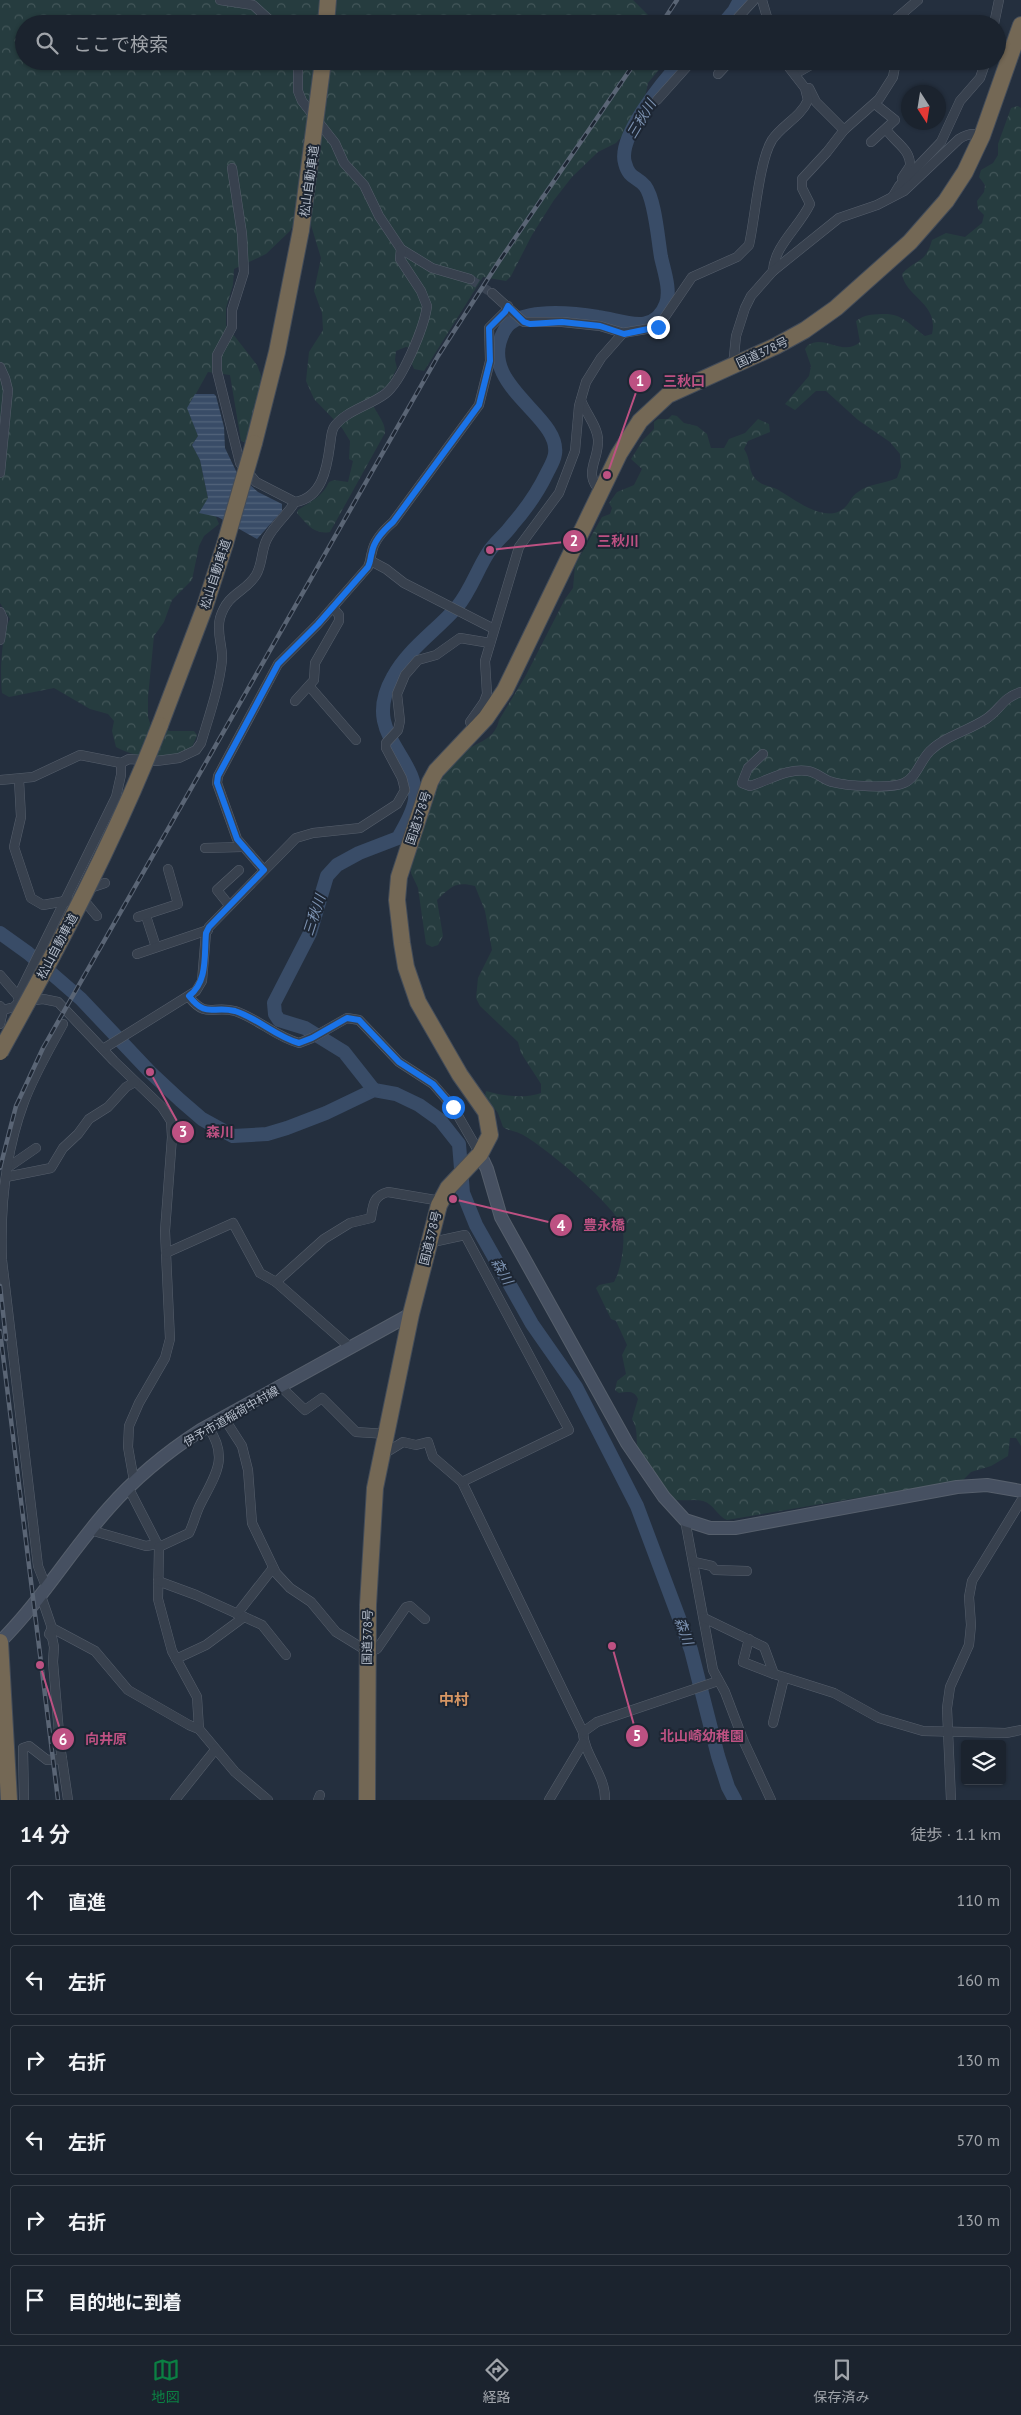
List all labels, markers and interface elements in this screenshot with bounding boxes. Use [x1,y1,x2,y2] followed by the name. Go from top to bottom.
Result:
[15,15,1006,70] search box
[33,29,61,57] icon: search
[73,32,168,56] text: ここで検索
[901,85,946,130] north arrow
[622,95,661,142] water label: 三秋川
[297,144,321,218] street label: 松山自動車道
[647,316,670,339] route end
[734,333,790,371] street label: 国道378号
[628,366,715,395] callout: 三秋口
[636,371,644,390] text: 1
[663,372,705,390] text: 三秋口
[562,526,649,555] callout: 三秋川
[570,531,578,550] text: 2
[597,532,639,550] text: 三秋川
[197,537,233,611] street label: 松山自動車道
[402,789,434,847] street label: 国道378号
[299,890,330,938] water label: 三秋川
[33,911,81,981] street label: 松山自動車道
[442,1096,465,1119] route start
[171,1117,244,1146] callout: 森川
[179,1122,187,1141] text: 3
[206,1123,234,1141] text: 森川
[416,1209,444,1267] street label: 国道378号
[548,1211,635,1240] callout: 豊永橋
[557,1216,566,1235] text: 4
[583,1216,625,1234] text: 豊永橋
[487,1254,518,1289] water label: 森川
[180,1383,282,1449] street label: 伊予市道稲荷中村線
[359,1609,375,1665] street label: 国道378号
[671,1615,698,1649] water label: 森川
[439,1690,469,1709] district label: 中村
[625,1721,754,1750] callout: 北山崎幼稚園
[50,1725,137,1754] callout: 向井原
[633,1726,641,1745] text: 5
[660,1727,744,1745] text: 北山崎幼稚園
[59,1730,67,1749] text: 6
[85,1730,127,1748] text: 向井原
[961,1740,1006,1785] map controls
[961,1740,1006,1785] button: layers
[20,1821,70,1848] text: 14 分
[910,1824,1001,1844] text: 徒歩 · 1.1 km
[21,1886,49,1914] icon: ahead
[68,1890,106,1914] text: 直進
[957,1890,1000,1910] text: 110 m
[21,1966,49,1994] icon: left
[68,1970,106,1994] text: 左折
[957,1970,1000,1990] text: 160 m
[21,2046,49,2074] icon: right
[68,2050,106,2074] text: 右折
[957,2050,1000,2070] text: 130 m
[21,2126,49,2154] icon: left
[68,2130,106,2154] text: 左折
[957,2130,1000,2150] text: 570 m
[21,2206,49,2234] icon: right
[68,2210,106,2234] text: 右折
[957,2210,1000,2230] text: 130 m
[21,2286,49,2314] icon: arrive
[68,2290,182,2314] text: 目的地に到着
[152,2356,180,2406] tab: 地図
[483,2356,511,2406] tab: 経路
[814,2356,870,2406] tab: 保存済み

